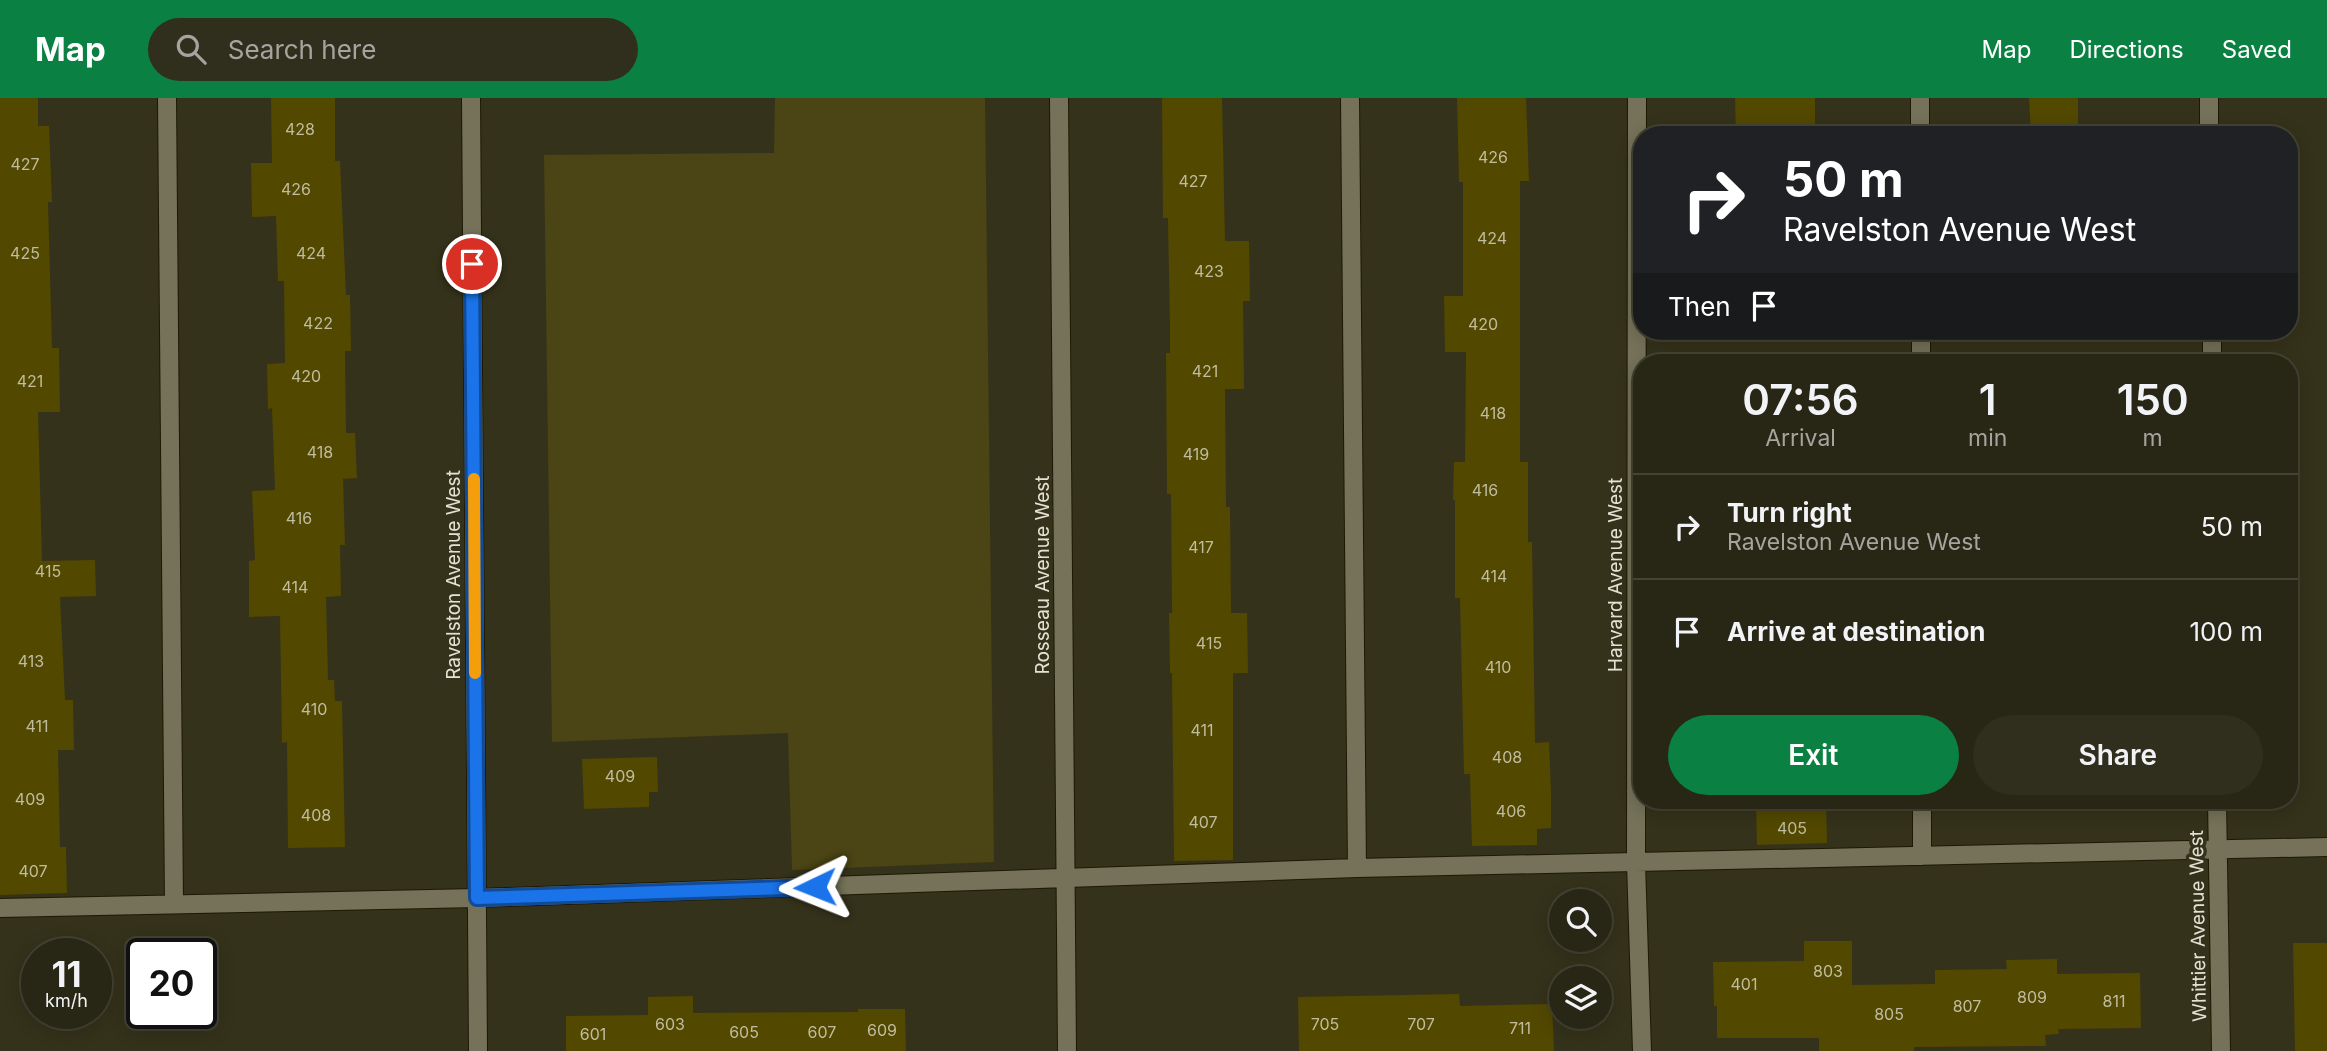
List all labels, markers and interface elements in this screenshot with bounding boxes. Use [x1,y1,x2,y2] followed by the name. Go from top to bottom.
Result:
[148,18,638,81] search box
[35,29,106,69] text: Map
[172,30,210,68] icon: search
[228,34,376,65] text: Search here
[1982,35,2031,64] text: Map
[2069,35,2184,64] text: Directions
[2222,35,2292,64] text: Saved
[285,119,315,139] house number: 428
[1478,147,1508,167] house number: 426
[1783,150,1904,209] text: 50 m
[10,154,40,174] house number: 427
[1668,154,1759,245] icon: right
[1178,171,1208,191] house number: 427
[281,179,311,199] house number: 426
[1783,210,2136,249] text: Ravelston Avenue West
[1477,228,1507,248] house number: 424
[442,234,502,294] pin
[10,243,40,263] house number: 425
[296,243,326,263] house number: 424
[453,245,491,283] icon: arrive
[1194,261,1224,281] house number: 423
[1745,287,1783,325] icon: arrive
[1668,291,1731,322] text: Then
[303,313,333,333] house number: 422
[1468,314,1498,334] house number: 420
[1192,361,1218,381] house number: 421
[291,366,321,386] house number: 420
[17,371,43,391] house number: 421
[1742,374,1859,425] text: 07:56
[1979,374,1997,425] text: 1
[2117,374,2189,425] text: 150
[1480,403,1506,423] house number: 418
[1765,424,1836,452] text: Arrival
[1968,424,2007,452] text: min
[2143,424,2163,452] text: m
[307,442,333,462] house number: 418
[1183,444,1209,464] house number: 419
[442,470,465,680] street label: Ravelston Avenue West
[1031,475,1054,675] street label: Rosseau Avenue West
[1604,478,1627,672] street label: Harvard Avenue West
[1472,480,1498,500] house number: 416
[1727,497,1852,528] text: Turn right
[286,508,312,528] house number: 416
[1668,508,1706,546] icon: right
[2201,511,2263,542] text: 50 m
[1727,528,1981,556] text: Ravelston Avenue West
[1188,537,1214,557] house number: 417
[35,561,61,581] house number: 415
[1481,566,1507,586] house number: 414
[282,577,308,597] house number: 414
[1668,613,1706,651] icon: arrive
[1727,616,1986,647] text: Arrive at destination
[2190,616,2263,647] text: 100 m
[1196,633,1222,653] house number: 415
[18,651,44,671] house number: 413
[1485,657,1511,677] house number: 410
[301,699,327,719] house number: 410
[1668,715,1959,795] button: Exit
[1973,715,2263,795] button: Share
[25,716,49,736] house number: 411
[1190,720,1214,740] house number: 411
[1492,747,1522,767] house number: 408
[605,766,635,786] house number: 409
[15,789,45,809] house number: 409
[1496,801,1526,821] house number: 406
[301,805,331,825] house number: 408
[1188,812,1218,832] house number: 407
[1777,818,1807,838] house number: 405
[2185,830,2211,1022] street label: Whittier Avenue West
[778,850,852,924] position arrow
[18,861,48,881] house number: 407
[1549,889,1612,1029] map controls
[1549,889,1612,952] button: search
[126,938,217,1029] speed limit sign: 20
[51,953,82,995] text: 11
[1813,961,1843,981] house number: 803
[1549,966,1612,1029] button: layers
[1731,974,1757,994] house number: 401
[2017,987,2047,1007] house number: 809
[45,990,88,1011] text: km/h
[2103,991,2125,1011] house number: 811
[1953,996,1981,1016] house number: 807
[1874,1004,1904,1024] house number: 805
[655,1014,685,1034] house number: 603
[1311,1014,1339,1034] house number: 705
[1407,1014,1435,1034] house number: 707
[1509,1018,1531,1038] house number: 711
[867,1020,897,1040] house number: 609
[729,1022,759,1042] house number: 605
[808,1022,836,1042] house number: 607
[580,1024,606,1044] house number: 601

